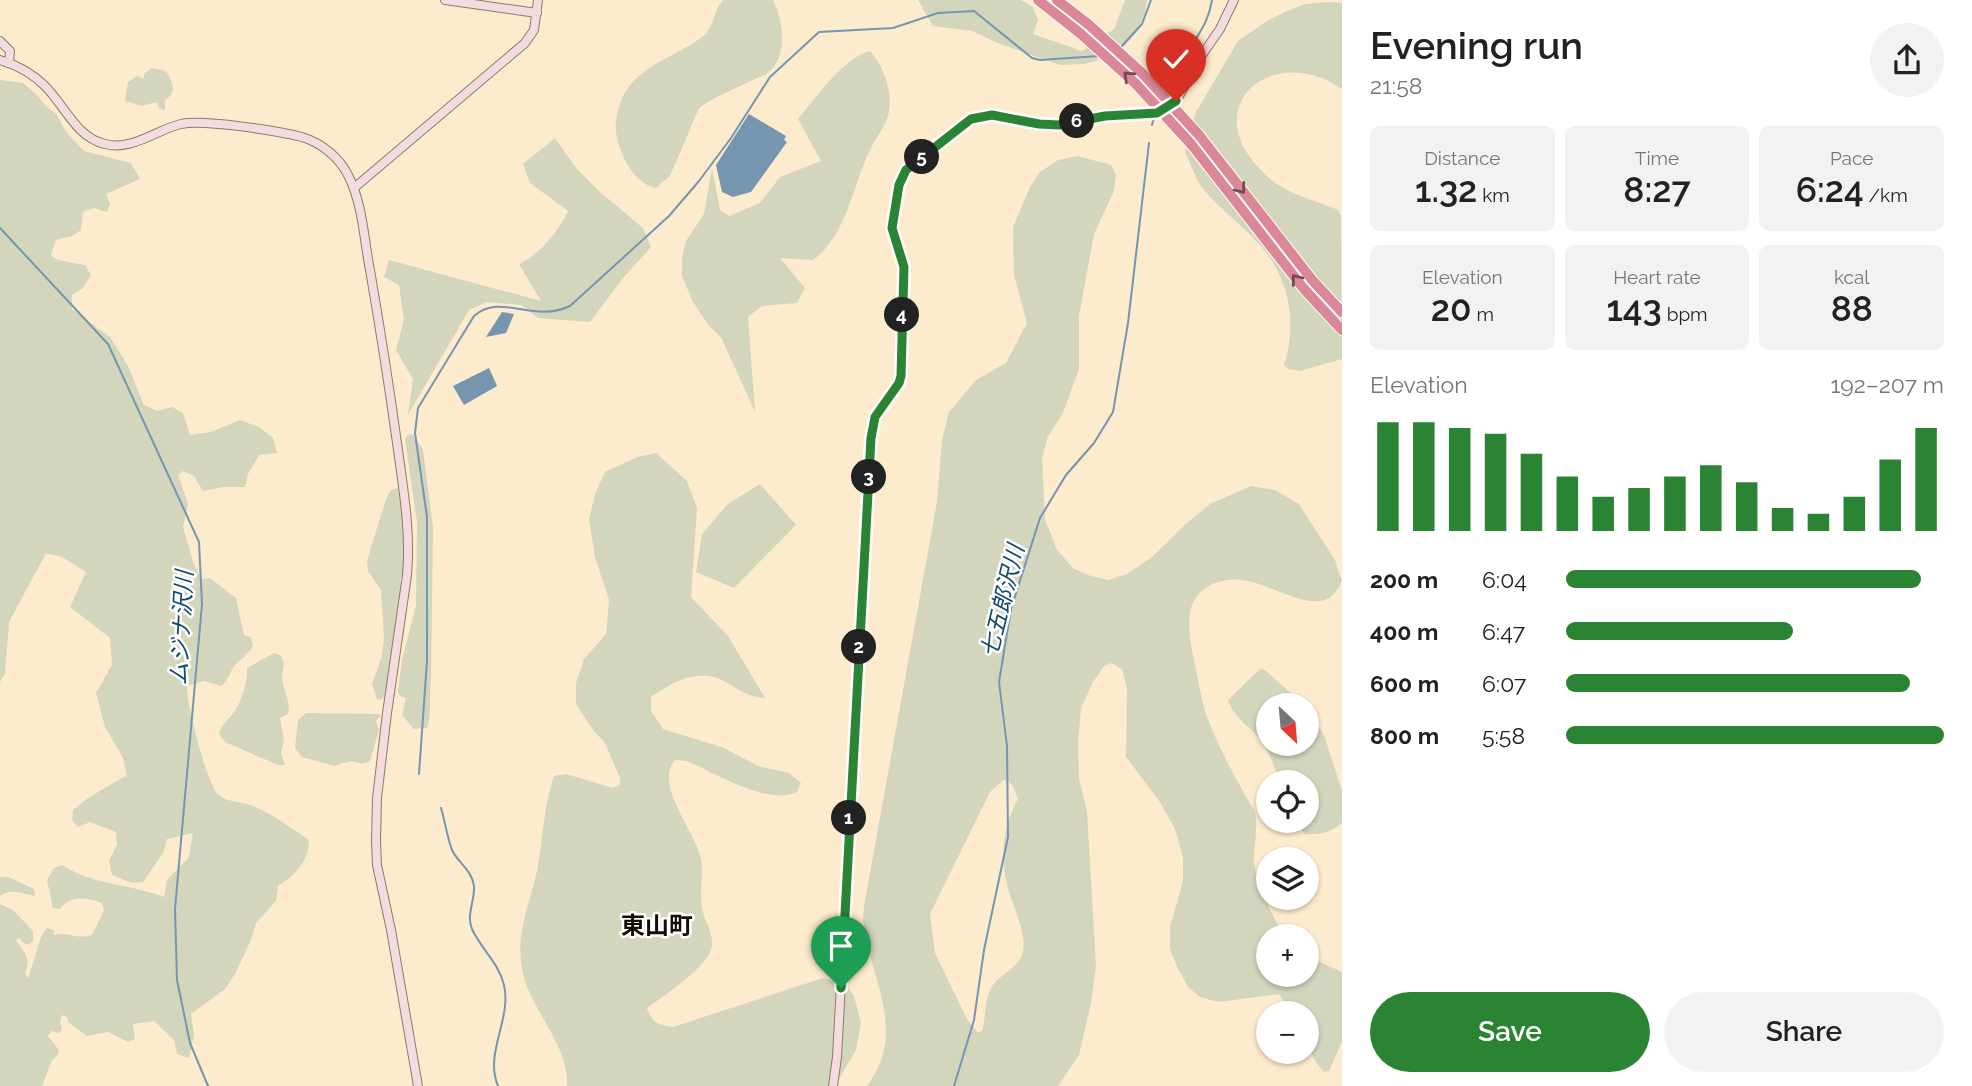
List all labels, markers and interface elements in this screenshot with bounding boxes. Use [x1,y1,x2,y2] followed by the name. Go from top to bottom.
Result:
[1370,23,1583,68] text: Evening run
[1870,23,1944,97] button: share
[1146,29,1206,101] pin
[1157,40,1195,78] icon: check
[1123,71,1136,84] one-way arrow
[1370,72,1422,99] text: 21:58
[1060,104,1094,138] pin: 6
[1071,109,1082,131] text: 6
[904,140,940,174] pin: 5
[916,145,927,167] text: 5
[1424,147,1500,169] text: Distance
[1635,147,1679,169] text: Time
[1830,147,1873,169] text: Pace
[1415,169,1477,210] text: 1.32
[1623,169,1691,210] text: 8:27
[1796,169,1864,210] text: 6:24
[1232,181,1245,193] one-way arrow
[1477,184,1510,206] text: km
[1864,184,1908,206] text: /km
[1422,266,1503,288] text: Elevation
[1613,266,1701,288] text: Heart rate
[1834,266,1869,288] text: kcal
[1292,274,1305,287] one-way arrow
[1431,288,1472,329] text: 20
[1606,288,1662,329] text: 143
[1831,288,1873,329] text: 88
[884,298,920,332] pin: 4
[896,303,907,325] text: 4
[1472,303,1494,325] text: m
[1662,303,1708,325] text: bpm
[1370,371,1468,398] text: Elevation
[1830,371,1944,398] text: 192–207 m
[852,460,886,494] pin: 3
[863,465,874,487] text: 3
[975,539,1030,660] water label: 七五郎沢川
[1370,566,1438,593] text: 200 m
[1482,566,1527,593] text: 6:04
[165,567,198,686] water label: ムジナ沢川
[1370,618,1438,645] text: 400 m
[1482,618,1525,645] text: 6:47
[842,630,876,664] pin: 2
[853,635,864,657] text: 2
[1370,670,1439,697] text: 600 m
[1482,670,1526,697] text: 6:07
[1256,693,1320,756] north arrow
[1256,693,1319,1064] map controls
[1370,722,1439,749] text: 800 m
[1482,722,1525,749] text: 5:58
[1256,770,1319,833] button: locate
[832,800,866,836] pin: 1
[844,806,853,828] text: 1
[1256,847,1319,910] button: layers
[621,911,693,940] district label: 東山町
[811,916,871,988] pin
[1256,924,1319,987] button: +
[822,927,860,965] icon: arrive
[1370,992,1650,1072] button: Save
[1664,992,1944,1072] button: Share
[1256,1001,1319,1064] button: −

